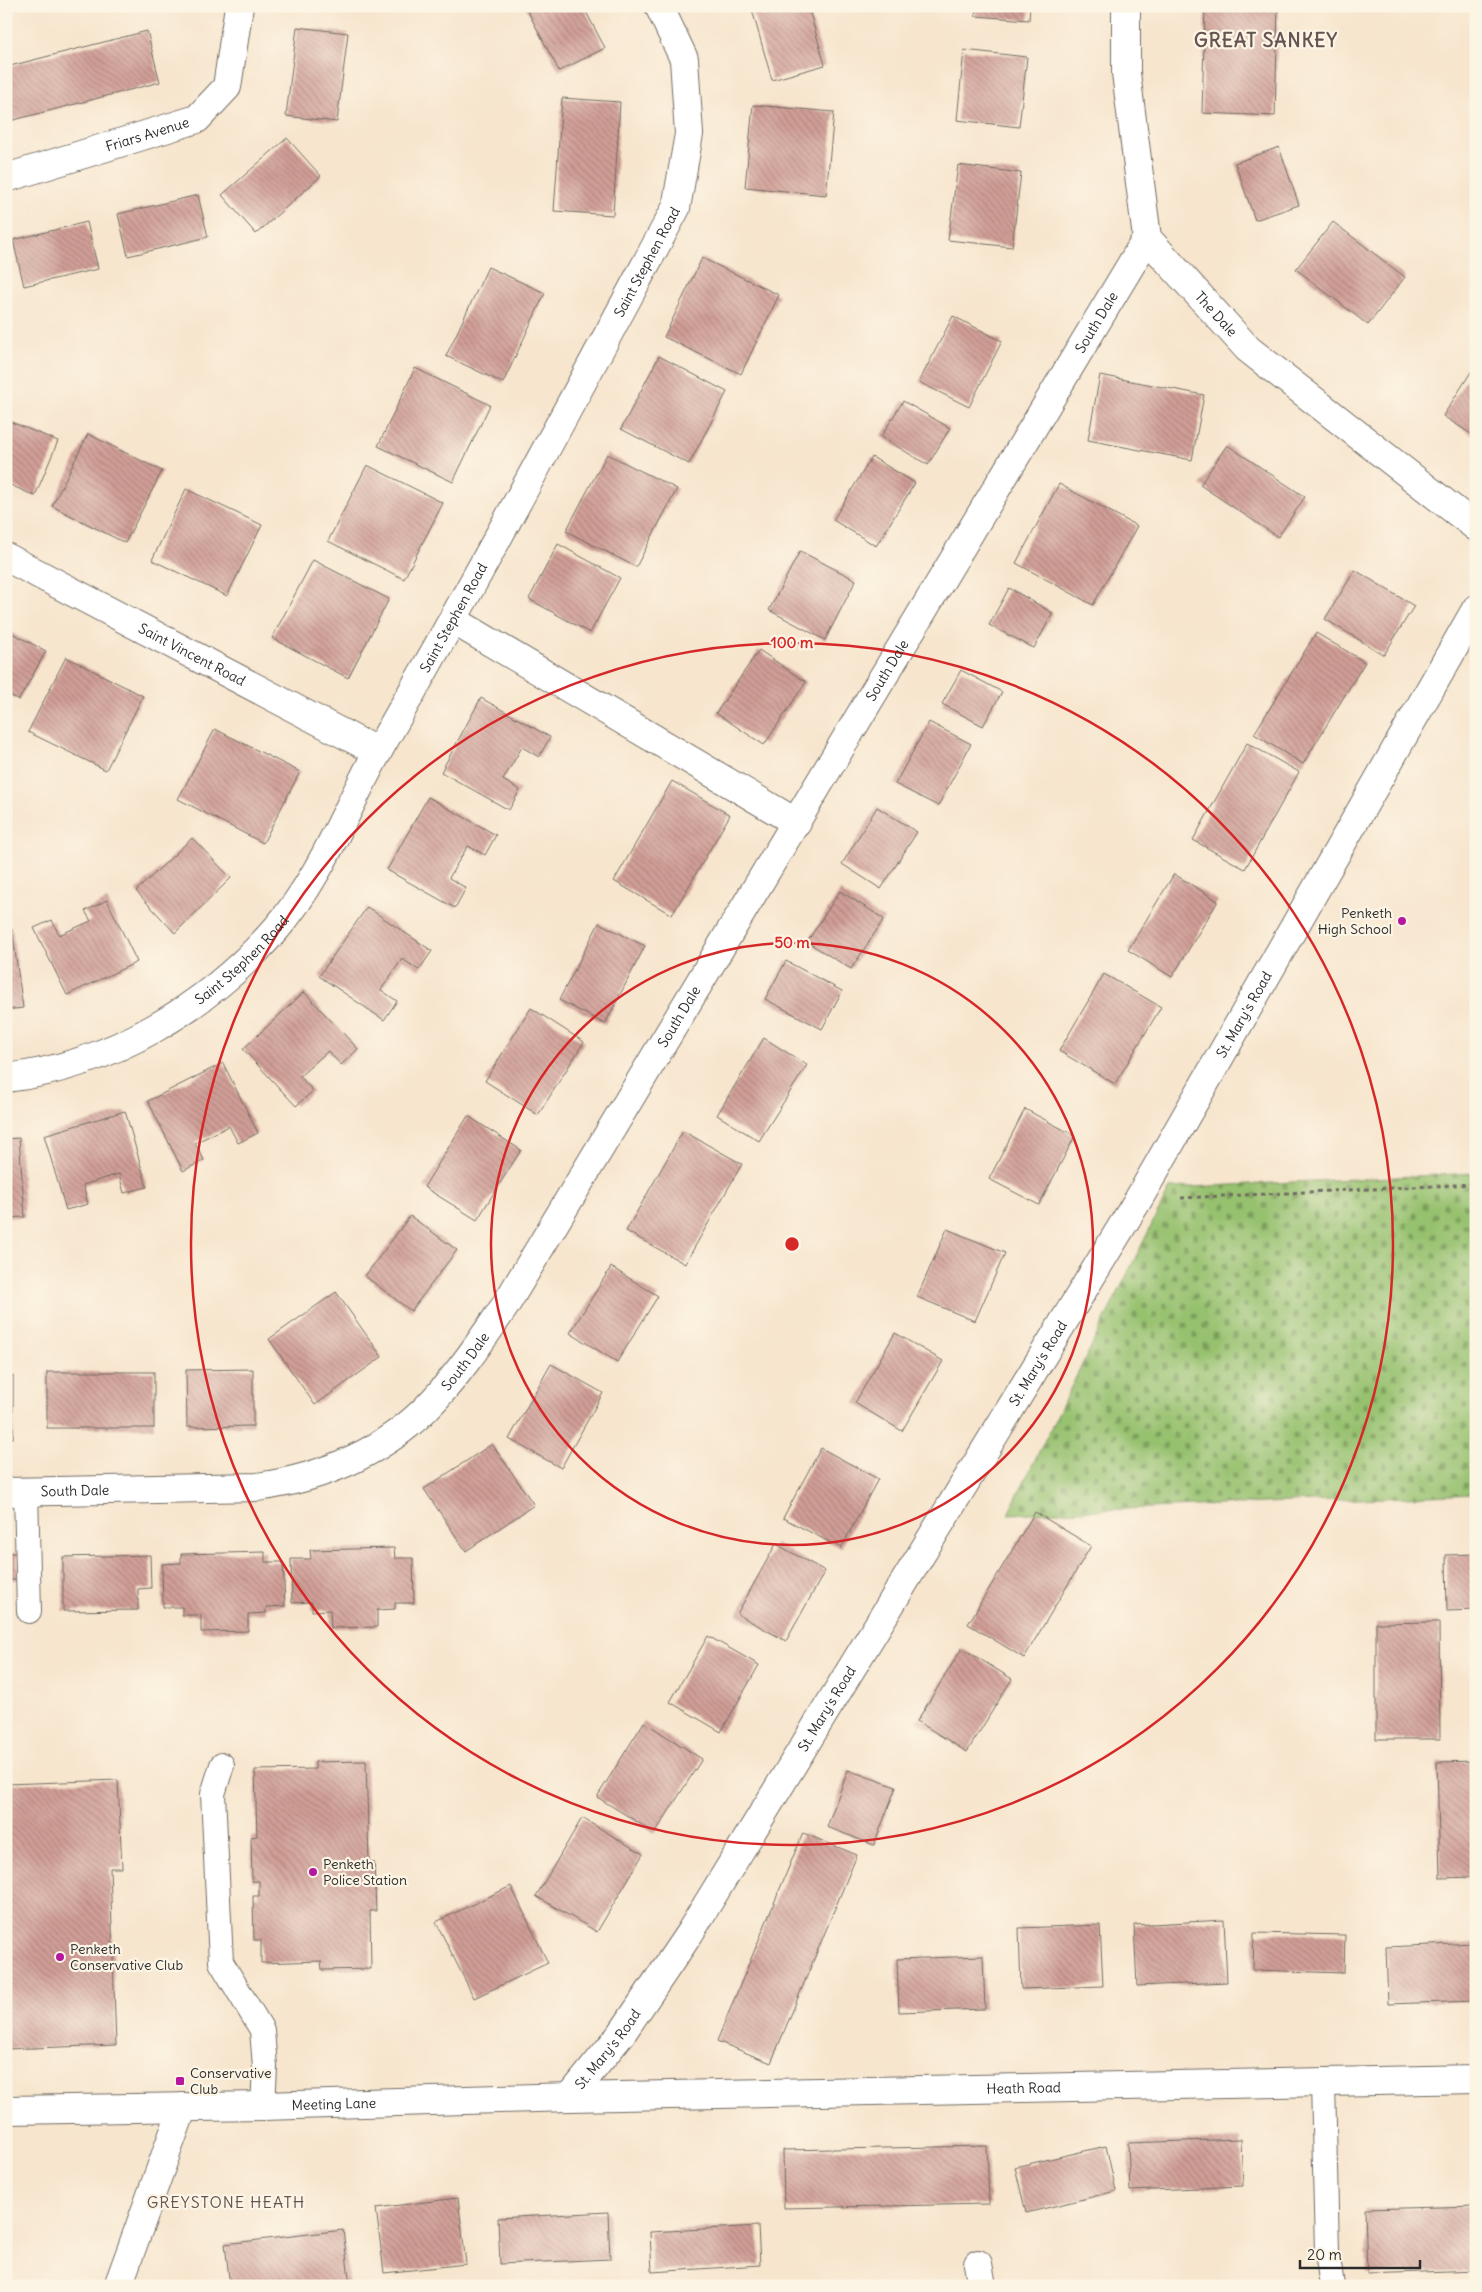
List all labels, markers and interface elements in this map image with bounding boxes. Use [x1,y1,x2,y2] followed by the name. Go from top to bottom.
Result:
[1194,28,1338,52] district label: GREAT SANKEY
[103,113,191,156] street label: Friars Avenue
[610,204,684,320] street label: Saint Stephen Road
[1071,288,1122,356] street label: South Dale
[1191,288,1241,340] street label: The Dale
[416,560,491,676] street label: Saint Stephen Road
[135,619,249,690] street label: Saint Vincent Road
[771,633,813,652] text: 100 m
[862,636,913,704] street label: South Dale
[1318,904,1392,938] place label: Penketh High School
[191,912,293,1008] street label: Saint Stephen Road
[1396,915,1408,927] marker: Penketh High School
[774,933,810,952] text: 50 m
[1212,968,1276,1061] street label: St. Mary's Road
[654,982,704,1051] street label: South Dale
[783,1235,801,1253] centre of rings
[1005,1317,1071,1409] street label: St. Mary's Road
[437,1329,493,1394] street label: South Dale
[41,1481,109,1500] street label: South Dale
[794,1663,860,1755] street label: St. Mary's Road
[323,1855,407,1889] place label: Penketh Police Station
[307,1866,319,1878] marker: Penketh Police Station
[70,1940,183,1974] place label: Penketh Conservative Club
[54,1951,66,1963] marker: Penketh Conservative Club
[571,2006,645,2093] street label: St. Mary's Road
[190,2064,272,2098] place label: Conservative Club
[174,2075,186,2087] marker: Conservative Club
[986,2078,1061,2098] street label: Heath Road
[291,2094,377,2114] street label: Meeting Lane
[147,2192,305,2212] district label: GREYSTONE HEATH
[1300,2237,1420,2269] scale bar
[1307,2245,1342,2264] text: 20 m

